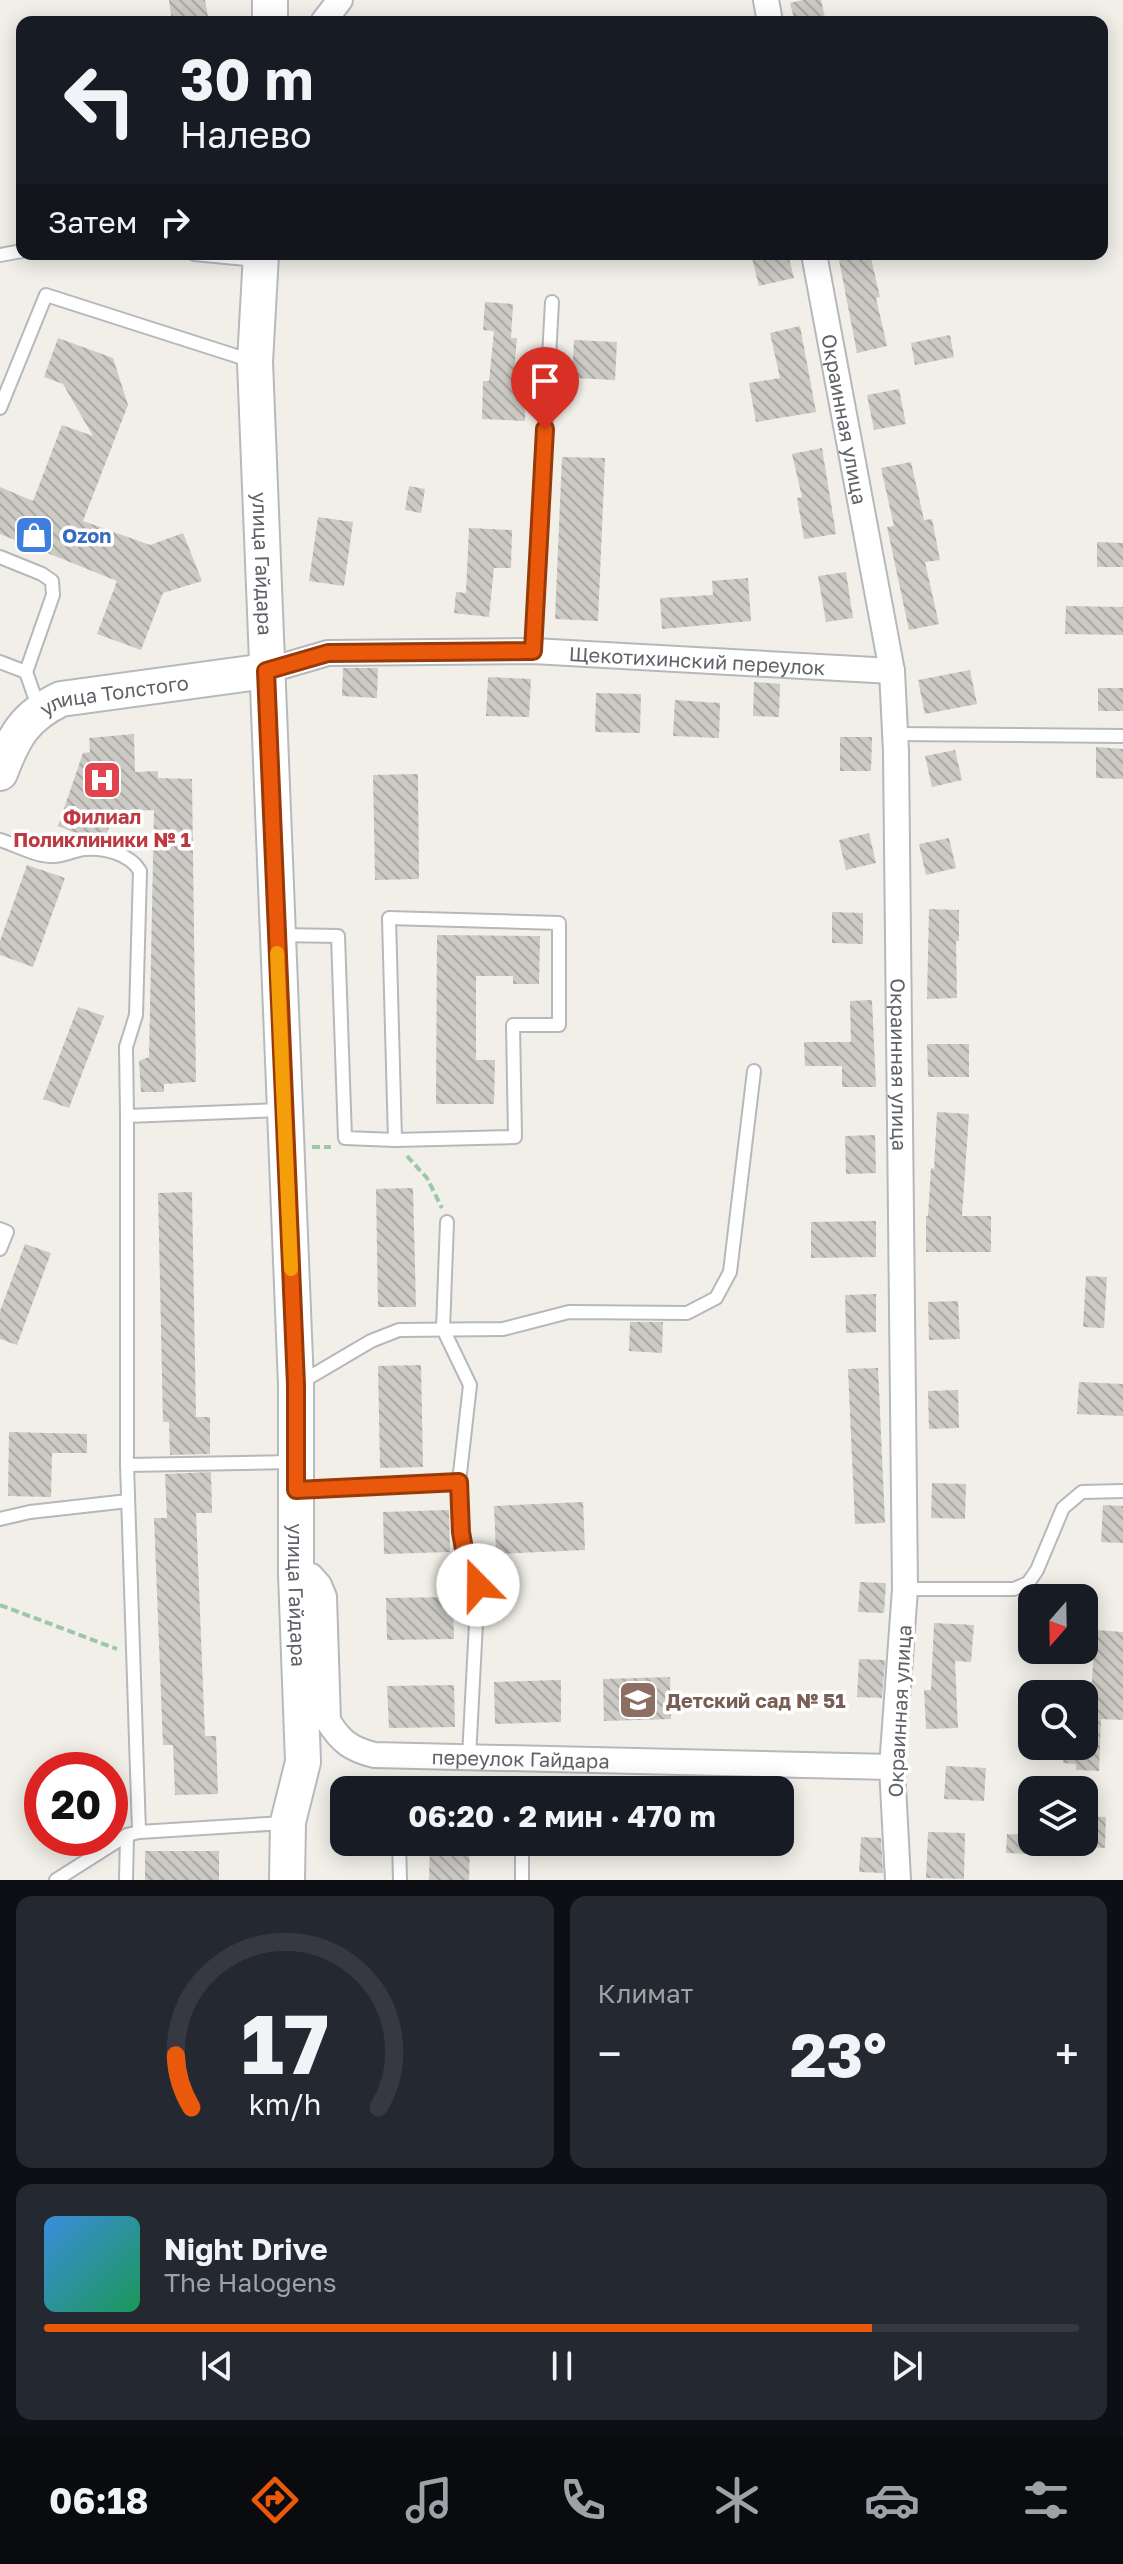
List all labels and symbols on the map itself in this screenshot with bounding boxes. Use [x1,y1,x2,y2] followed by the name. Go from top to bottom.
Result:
[817,332,873,506] street label: Окраинная улица
[511,347,579,429] pin
[248,491,278,636] street label: улица Гайдара
[13,514,55,556] shop icon: Ozon
[62,523,111,547] place label: Ozon
[568,641,826,679] street label: Щекотихинский переулок
[35,670,190,720] street label: улица Толстого
[81,759,123,801] hospital icon: Филиал Поликлиники № 1
[13,804,191,851] place label: Филиал Поликлиники № 1
[886,978,912,1151] street label: Окраинная улица
[284,1523,311,1667] street label: улица Гайдара
[436,1543,520,1627] position arrow
[1018,1584,1098,1664] north arrow
[882,1624,916,1798] street label: Окраинная улица
[617,1679,659,1721] school or university icon: Детский сад № 51
[666,1688,846,1712] place label: Детский сад № 51
[431,1744,610,1772] street label: переулок Гайдара
[24,1752,128,1856] speed limit sign: 20

